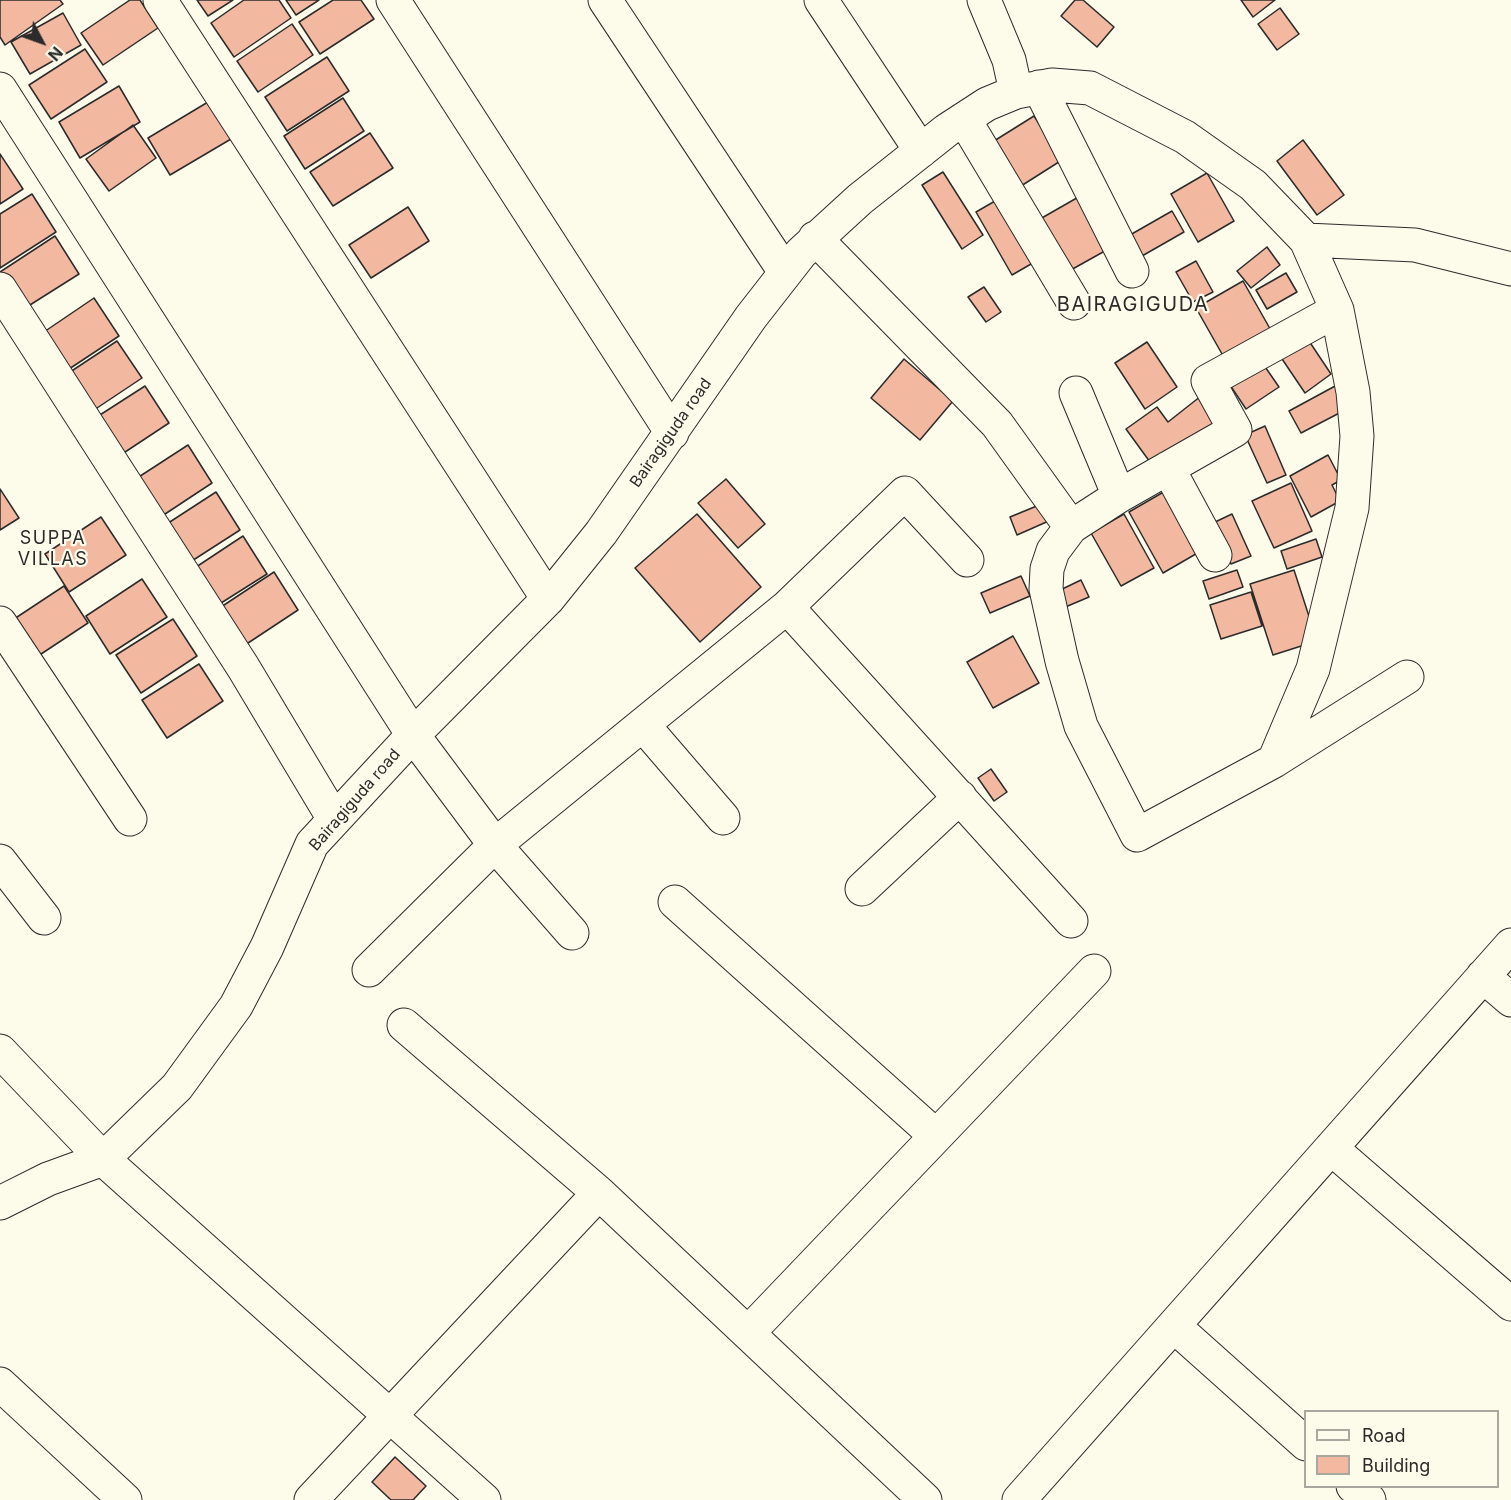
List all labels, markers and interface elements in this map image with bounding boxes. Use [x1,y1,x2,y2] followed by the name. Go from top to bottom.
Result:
[12,12,72,72] north arrow
[44,43,67,65] text: N
[1057,293,1209,317] district label: BAIRAGIGUDA
[626,375,716,491] street label: Bairagiguda road
[18,528,88,570] district label: SUPPA VILLAS
[305,745,405,855] street label: Bairagiguda road
[1304,1410,1499,1488] legend
[1362,1425,1405,1446] text: Road
[1362,1455,1430,1476] text: Building

